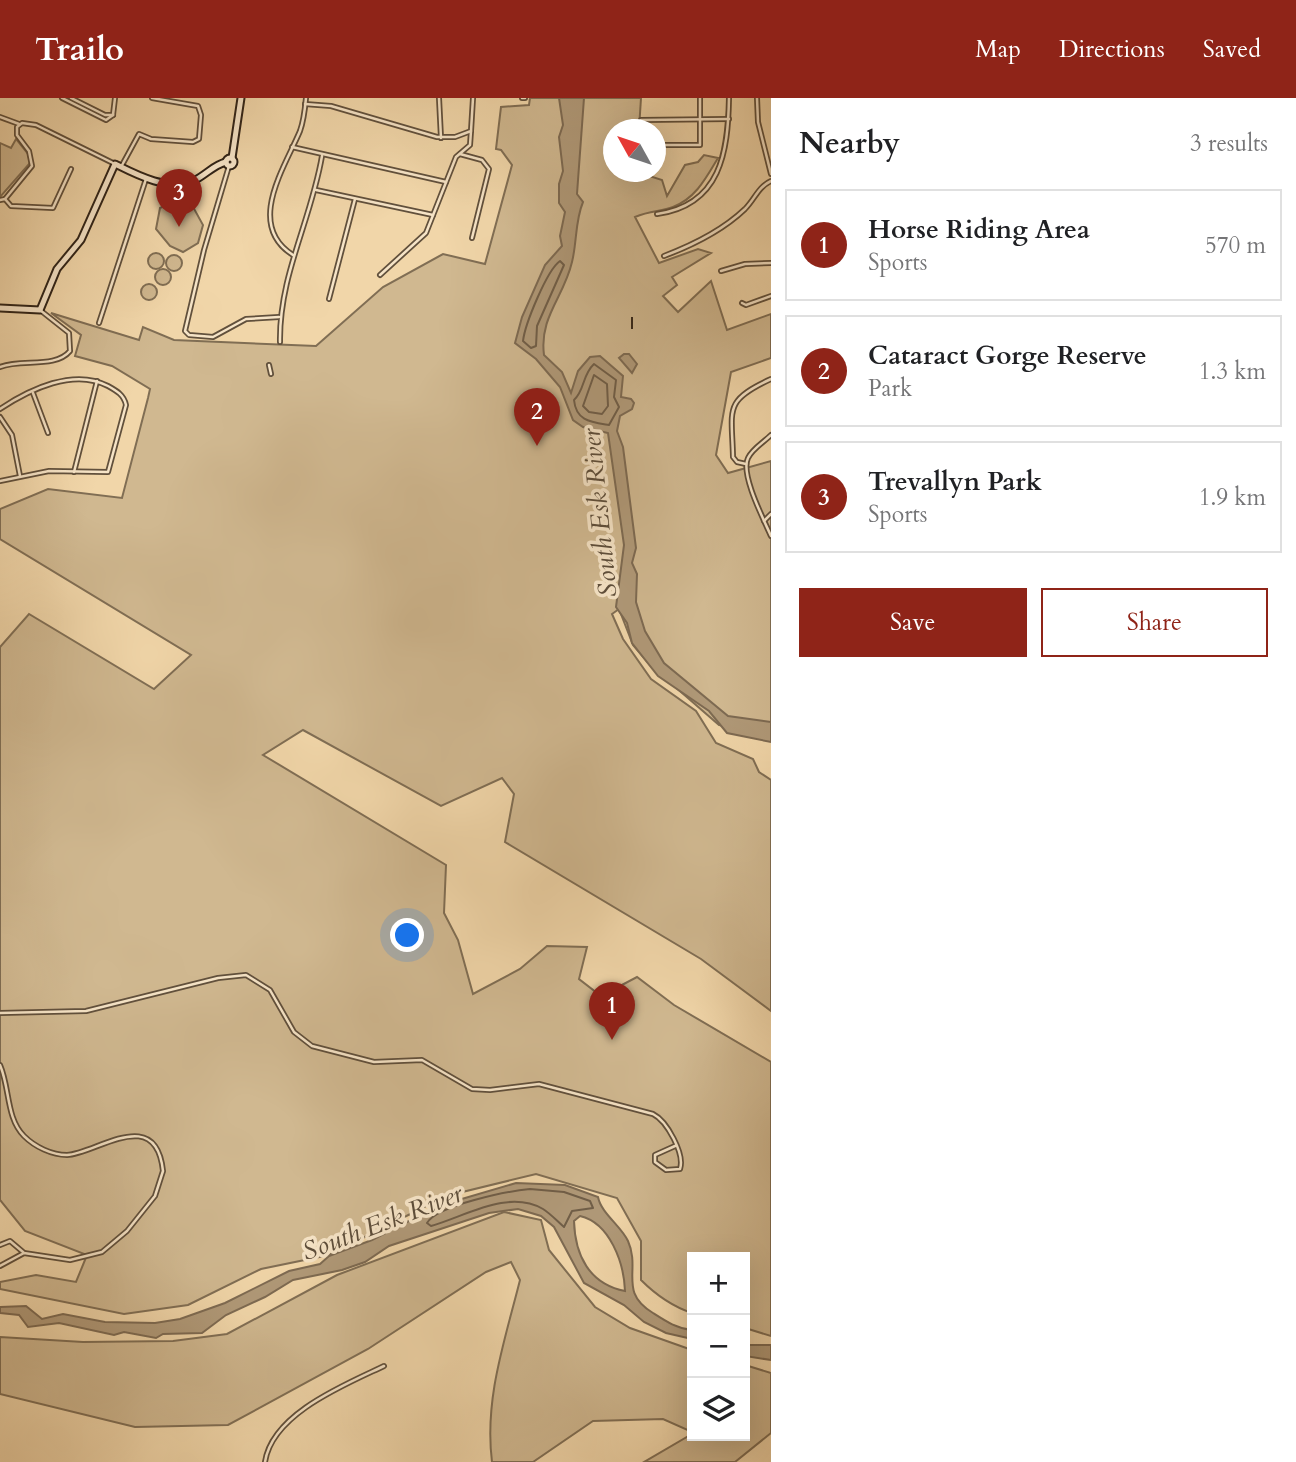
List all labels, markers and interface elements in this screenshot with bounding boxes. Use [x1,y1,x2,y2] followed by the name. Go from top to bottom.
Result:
[35,27,124,72] text: Trailo
[975,33,1021,66] text: Map
[1059,33,1165,66] text: Directions
[1203,33,1261,66] text: Saved
[603,119,666,182] north arrow
[799,123,900,164] text: Nearby
[1190,128,1268,159] text: 3 results
[156,169,202,227] pin: 3
[868,212,1090,247] text: Horse Riding Area
[818,230,830,261] text: 1
[1205,230,1266,261] text: 570 m
[868,247,928,278] text: Sports
[868,338,1147,373] text: Cataract Gorge Reserve
[818,356,830,387] text: 2
[1199,356,1266,387] text: 1.3 km
[868,373,912,404] text: Park
[514,388,560,446] pin: 2
[573,425,626,599] water label: South Esk River
[868,464,1042,499] text: Trevallyn Park
[818,482,830,513] text: 3
[1199,482,1266,513] text: 1.9 km
[868,499,928,530] text: Sports
[799,588,1027,657] button: Save
[1041,588,1268,657] button: Share
[390,918,424,952] your location
[589,982,635,1040] pin: 1
[297,1175,469,1269] water label: South Esk River
[687,1252,750,1441] map controls
[687,1252,750,1315] button: +
[687,1315,750,1378] button: −
[687,1378,750,1441] button: layers

